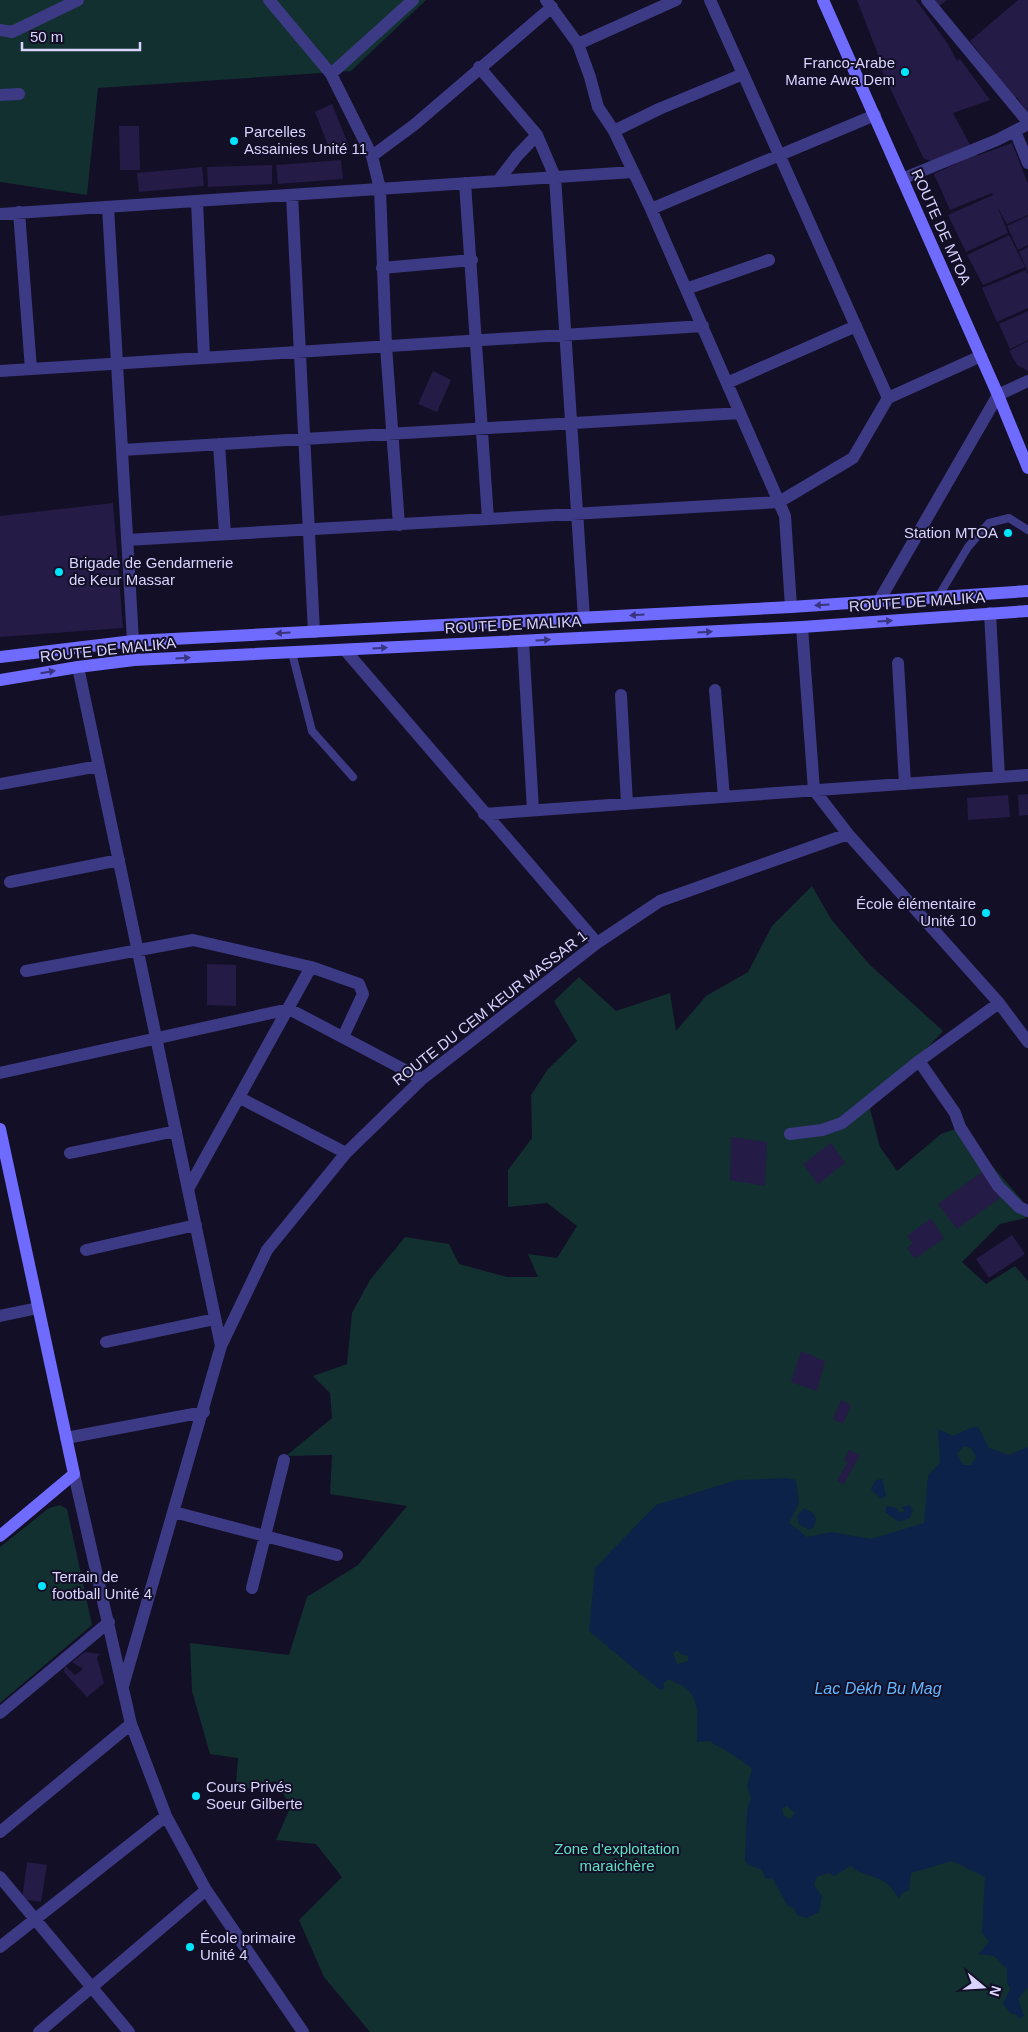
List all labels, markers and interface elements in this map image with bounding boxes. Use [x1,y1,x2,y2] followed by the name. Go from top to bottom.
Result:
[22,20,140,52] scale bar
[30,28,63,45] text: 50 m
[785,54,895,88] place label: Franco-Arabe Mame Awa Dem
[899,66,911,78] marker: Franco-Arabe Mame Awa Dem
[244,123,367,157] place label: Parcelles Assainies Unité 11
[228,135,240,147] marker: Parcelles Assainies Unité 11
[908,166,975,287] street label: ROUTE DE MTOA
[904,524,998,541] place label: Station MTOA
[1002,527,1014,539] marker: Station MTOA
[69,554,233,588] place label: Brigade de Gendarmerie de Keur Massar
[53,566,65,578] marker: Brigade de Gendarmerie de Keur Massar
[848,588,986,615] street label: ROUTE DE MALIKA
[814,601,830,609] one-way arrow
[629,611,645,619] one-way arrow
[444,612,582,637] street label: ROUTE DE MALIKA
[877,616,893,624] one-way arrow
[697,627,713,635] one-way arrow
[274,630,290,638] one-way arrow
[39,634,177,665] street label: ROUTE DE MALIKA
[535,635,551,643] one-way arrow
[373,644,389,652] one-way arrow
[175,654,191,662] one-way arrow
[40,667,56,675] one-way arrow
[856,895,976,929] place label: École élémentaire Unité 10
[980,907,992,919] marker: École élémentaire Unité 10
[389,927,590,1089] street label: ROUTE DU CEM KEUR MASSAR 1
[52,1568,152,1602] place label: Terrain de football Unité 4
[36,1580,48,1592] marker: Terrain de football Unité 4
[814,1680,942,1697] water label: Lac Dékh Bu Mag
[206,1778,303,1812] place label: Cours Privés Soeur Gilberte
[190,1790,202,1802] marker: Cours Privés Soeur Gilberte
[554,1840,680,1874] park label: Zone d'exploitation maraichère
[200,1929,296,1963] place label: École primaire Unité 4
[184,1941,196,1953] marker: École primaire Unité 4
[958,1962,1008,2012] north arrow
[986,1984,1005,1998] text: N

